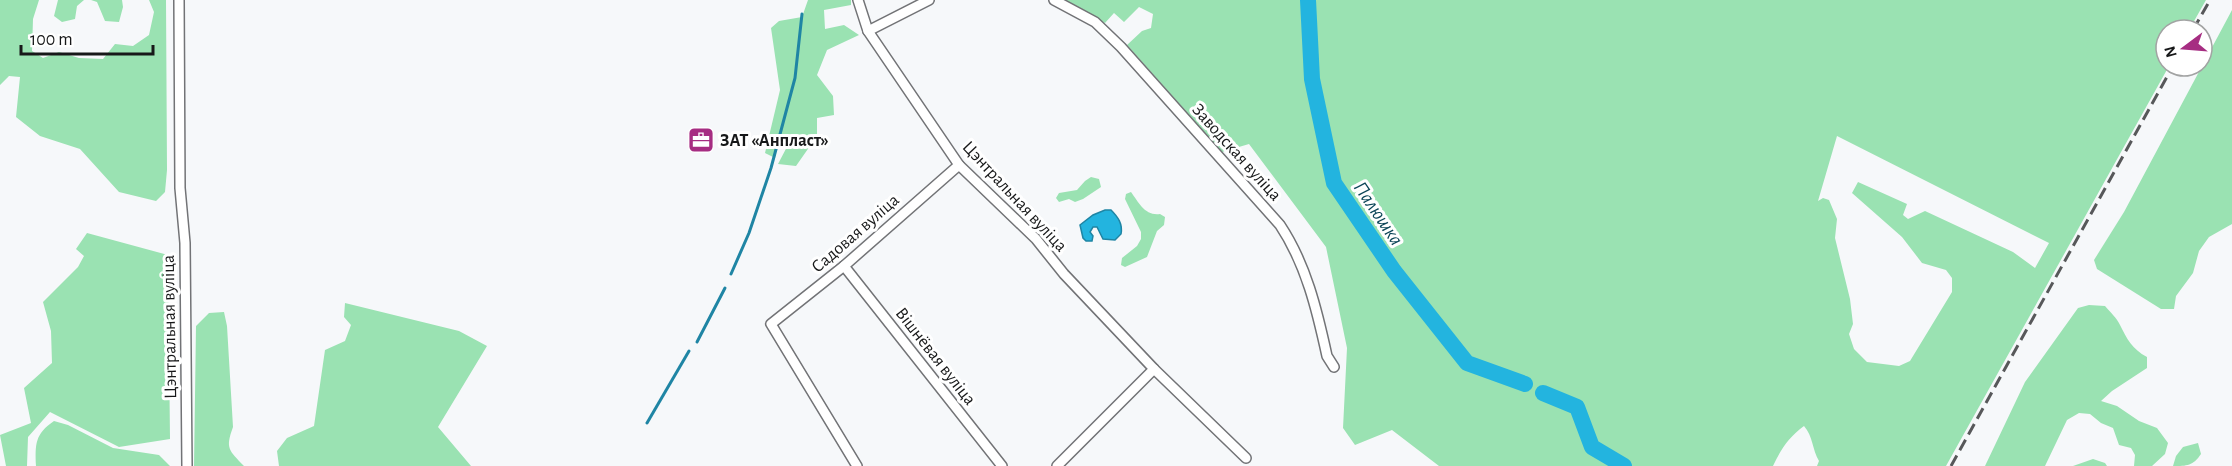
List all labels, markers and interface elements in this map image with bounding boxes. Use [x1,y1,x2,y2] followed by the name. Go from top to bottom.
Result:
[21,18,153,56] scale bar
[2154,18,2214,78] north arrow
[30,31,73,49] text: 100 m
[2161,44,2180,59] text: N
[1188,101,1284,205] street label: Заводская вуліца
[686,125,716,155] office icon: ЗАТ «Анпласт»
[720,132,829,150] place label: ЗАТ «Анпласт»
[959,138,1070,256] street label: Цэнтральная вуліца
[1350,178,1407,249] water label: Палюшка
[808,191,903,277] street label: Садовая вуліца
[160,255,180,399] street label: Цэнтральная вуліца
[892,304,979,409] street label: Вішнёвая вуліца

